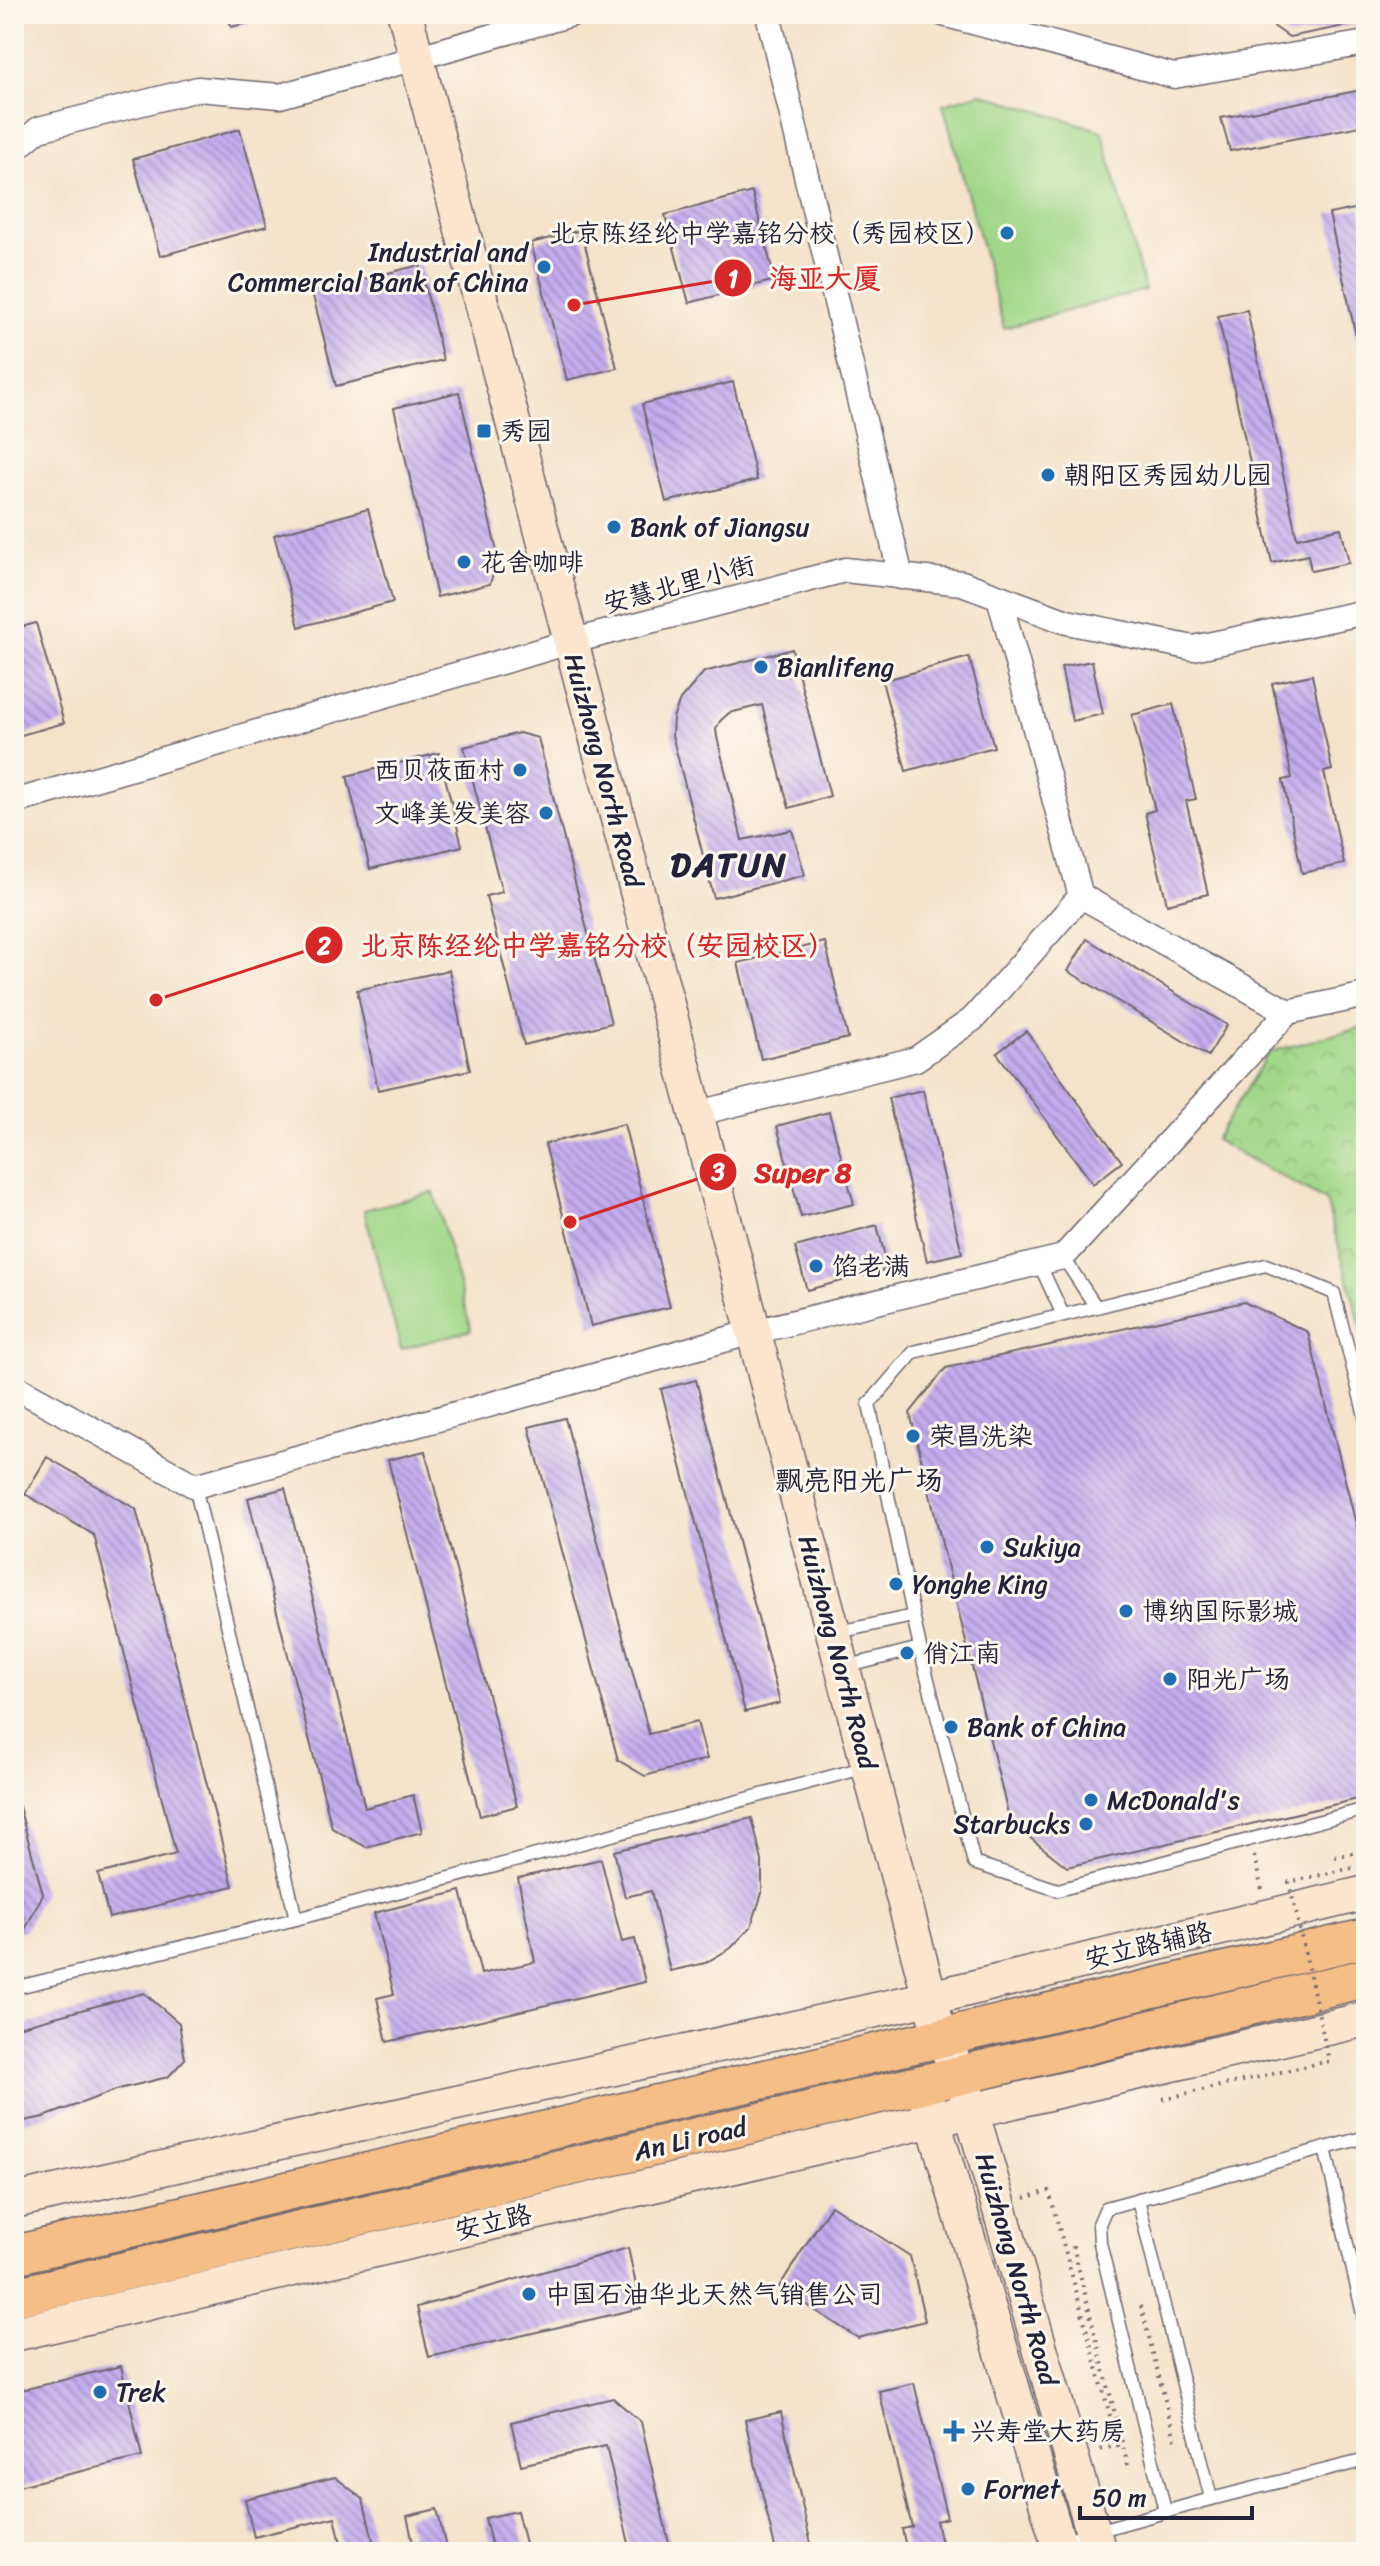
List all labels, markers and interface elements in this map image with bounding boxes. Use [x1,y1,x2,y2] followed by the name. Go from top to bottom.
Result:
[549,210,991,256] place label: 北京陈经纶中学嘉铭分校（秀园校区）
[998,224,1016,242] marker: 北京陈经纶中学嘉铭分校（秀园校区）
[228,229,530,305] place label: Industrial and Commercial Bank of China
[713,252,897,304] callout: 海亚大厦
[769,254,881,303] text: 海亚大厦
[535,258,553,276] marker: Industrial and Commercial Bank of China
[728,258,738,300] text: 1
[500,408,552,454] place label: 秀园
[475,422,493,440] marker: 秀园
[1064,452,1272,498] place label: 朝阳区秀园幼儿园
[1039,466,1057,484] marker: 朝阳区秀园幼儿园
[630,504,810,550] place label: Bank of Jiangsu
[605,518,623,536] marker: Bank of Jiangsu
[480,539,584,585] place label: 花舍咖啡
[598,542,760,626] street label: 安慧北里小街
[455,553,473,571] marker: 花舍咖啡
[777,644,894,690] place label: Bianlifeng
[551,648,658,894] street label: Huizhong North Road
[752,658,770,676] marker: Bianlifeng
[374,747,504,793] place label: 西贝莜面村
[511,761,529,779] marker: 西贝莜面村
[374,790,530,836] place label: 文峰美发美容
[537,804,555,822] marker: 文峰美发美容
[670,835,788,895] district label: DATUN
[304,919,852,971] callout: 北京陈经纶中学嘉铭分校（安园校区）
[360,921,836,970] text: 北京陈经纶中学嘉铭分校（安园校区）
[316,925,331,967] text: 2
[698,1146,868,1198] callout: Super 8
[753,1148,852,1197] text: Super 8
[710,1151,725,1193] text: 3
[832,1243,910,1289] place label: 馅老满
[807,1257,825,1275] marker: 馅老满
[929,1413,1033,1459] place label: 荣昌洗染
[904,1427,922,1445] marker: 荣昌洗染
[775,1456,943,1505] district label: 飘亮阳光广场
[1003,1524,1081,1570] place label: Sukiya
[785,1530,892,1776] street label: Huizhong North Road
[978,1538,996,1556] marker: Sukiya
[912,1561,1048,1607] place label: Yonghe King
[887,1575,905,1593] marker: Yonghe King
[1142,1588,1298,1634] place label: 博纳国际影城
[1117,1602,1135,1620] marker: 博纳国际影城
[923,1630,1001,1676] place label: 俏江南
[898,1644,916,1662] marker: 俏江南
[1186,1656,1290,1702] place label: 阳光广场
[1161,1670,1179,1688] marker: 阳光广场
[967,1704,1126,1750] place label: Bank of China
[942,1718,960,1736] marker: Bank of China
[1107,1777,1240,1823] place label: McDonald's
[1082,1791,1100,1809] marker: McDonald's
[953,1801,1070,1847] place label: Starbucks
[1077,1815,1095,1833] marker: Starbucks
[1079,1908,1217,1982] street label: 安立路辅路
[628,2103,753,2175] street label: An Li road
[962,2147,1073,2393] street label: Huizhong North Road
[450,2191,536,2253] street label: 安立路
[545,2271,883,2317] place label: 中国石油华北天然气销售公司
[520,2285,538,2303] marker: 中国石油华北天然气销售公司
[116,2369,166,2415] place label: Trek
[91,2383,109,2401] marker: Trek
[970,2408,1126,2454] place label: 兴寿堂大药房
[945,2422,963,2440] marker: 兴寿堂大药房
[984,2466,1061,2512] place label: Fornet
[1080,2470,1252,2520] scale bar
[1092,2477,1147,2519] text: 50 m
[959,2480,977,2498] marker: Fornet

